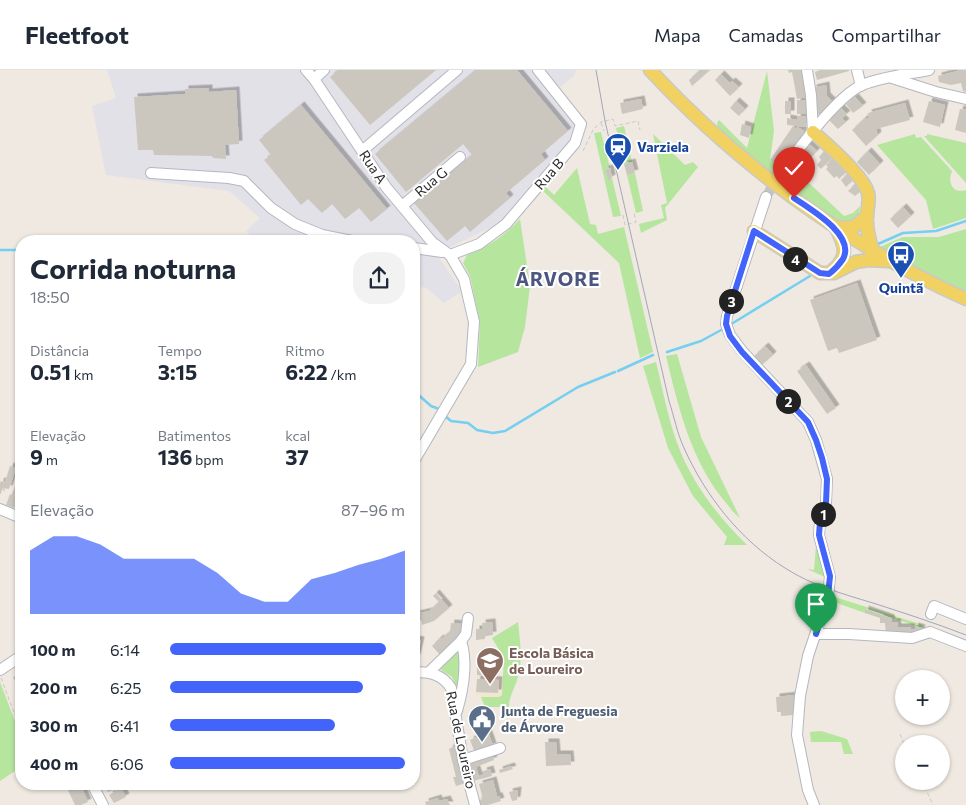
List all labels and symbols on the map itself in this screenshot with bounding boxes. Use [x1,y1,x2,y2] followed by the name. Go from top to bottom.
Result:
[603,132,633,171] station icon: Varziela
[637,138,689,155] place label: Varziela
[356,147,391,187] street label: Rua A
[773,147,815,198] pin
[530,154,567,193] street label: Rua B
[411,163,450,200] street label: Rua G
[886,240,916,279] bus stop icon: Quintã
[782,246,808,272] pin: 4
[515,267,601,290] district label: ÁRVORE
[879,279,923,296] place label: Quintã
[718,288,744,314] pin: 3
[776,388,800,414] pin: 2
[810,502,836,526] pin: 1
[795,583,837,634] pin
[509,644,594,677] place label: Escola Básica de Loureiro
[475,646,505,685] school or university icon: Escola Básica de Loureiro
[443,689,480,790] street label: Rua de Loureiro
[501,702,618,735] place label: Junta de Freguesia de Árvore
[467,704,497,743] public building icon: Junta de Freguesia de Árvore

